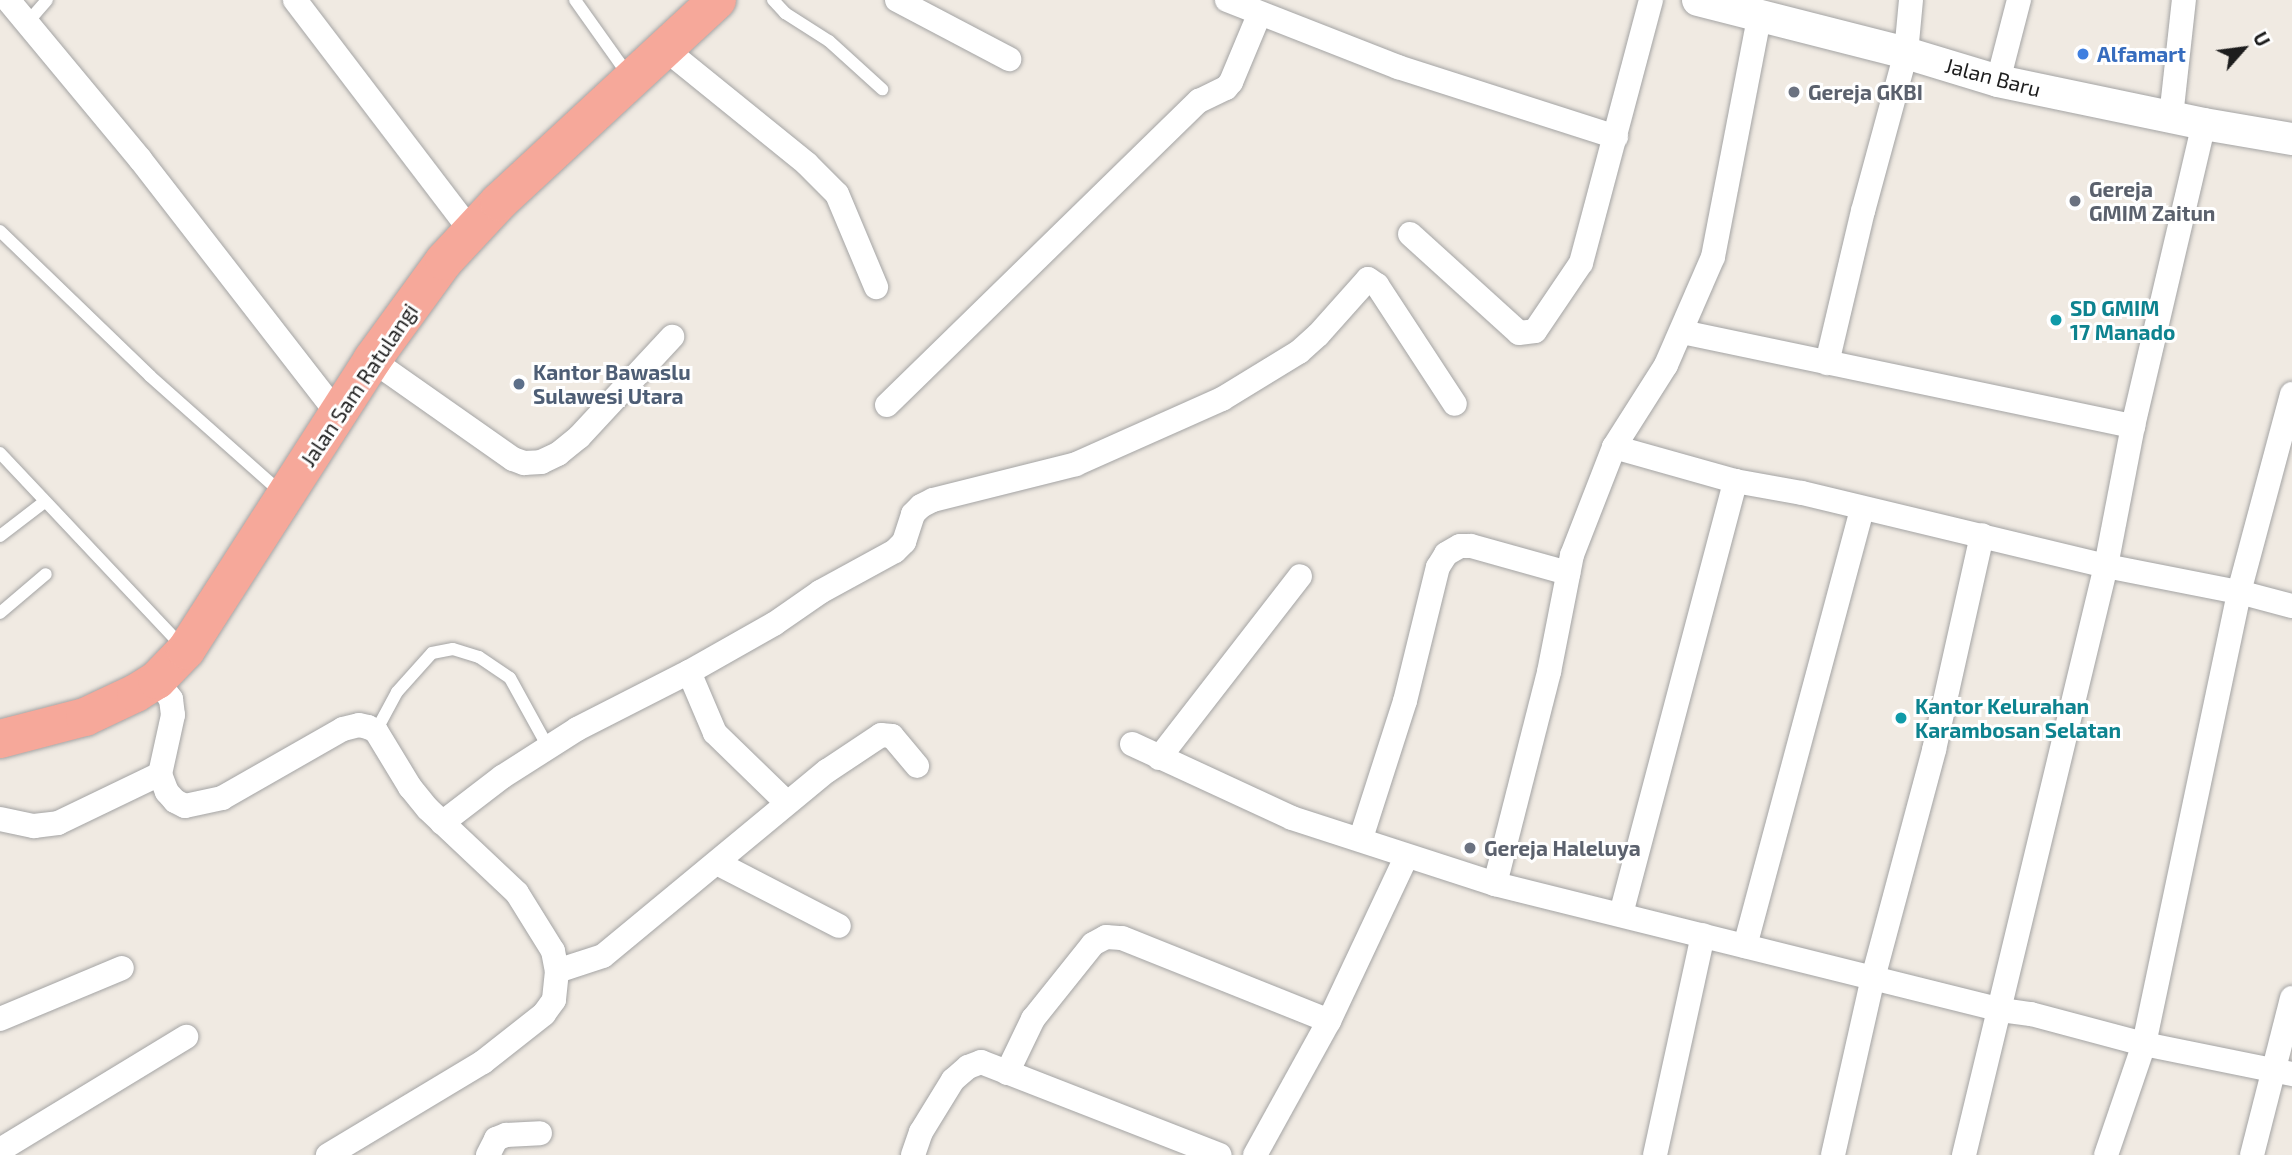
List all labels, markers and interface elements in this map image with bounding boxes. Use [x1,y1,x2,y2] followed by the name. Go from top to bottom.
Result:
[2208,14,2278,84] north arrow
[2249,28,2275,50] text: U
[2097,41,2186,67] place label: Alfamart
[2075,46,2091,62] marker: Alfamart
[1942,52,2044,102] street label: Jalan Baru
[1808,79,1923,105] place label: Gereja GKBI
[1786,84,1802,100] marker: Gereja GKBI
[2089,176,2215,226] place label: Gereja GMIM Zaitun
[2067,193,2083,209] marker: Gereja GMIM Zaitun
[2070,295,2175,345] place label: SD GMIM 17 Manado
[295,299,423,471] street label: Jalan Sam Ratulangi
[2048,312,2064,328] marker: SD GMIM 17 Manado
[533,359,691,409] place label: Kantor Bawaslu Sulawesi Utara
[511,376,527,392] marker: Kantor Bawaslu Sulawesi Utara
[1915,693,2121,743] place label: Kantor Kelurahan Karambosan Selatan
[1893,710,1909,726] marker: Kantor Kelurahan Karambosan Selatan
[1484,835,1641,861] place label: Gereja Haleluya
[1462,840,1478,856] marker: Gereja Haleluya

